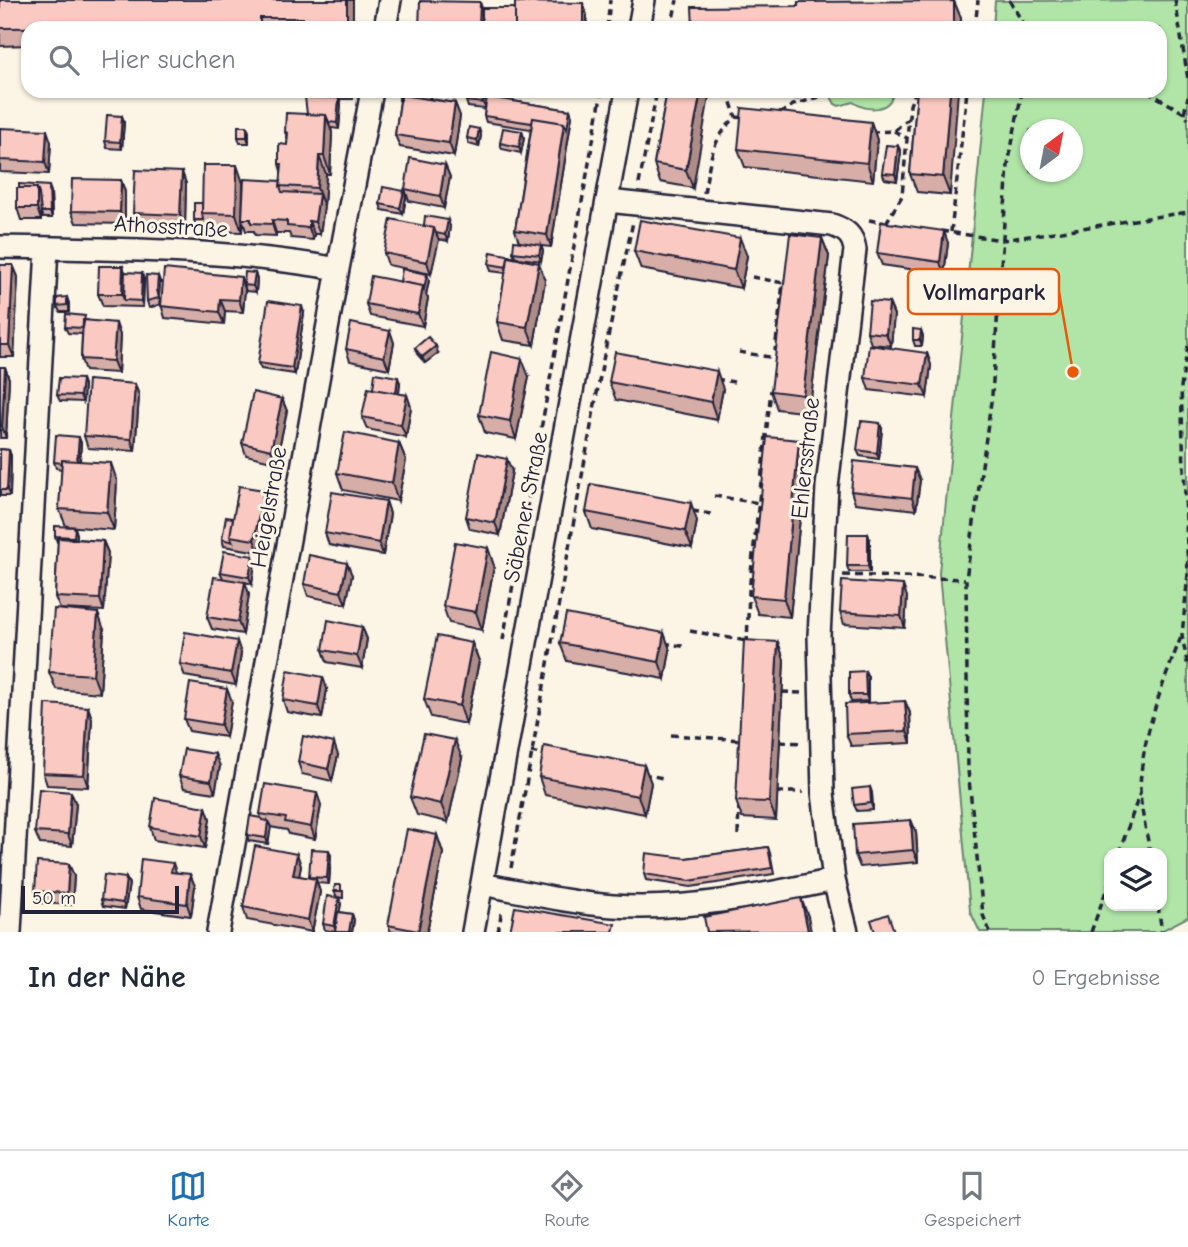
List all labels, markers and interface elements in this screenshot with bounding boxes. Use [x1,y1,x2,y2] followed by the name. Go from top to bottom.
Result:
[21,21,1167,98] search box
[45,41,83,79] icon: search
[101,45,236,75] text: Hier suchen
[1020,119,1083,182] north arrow
[113,210,229,243] street label: Athosstraße
[908,269,1059,314] callout: Vollmarpark
[923,278,1045,306] text: Vollmarpark
[786,396,825,520] street label: Ehlersstraße
[498,429,553,585] street label: Säbener Straße
[245,444,292,570] street label: Heigelstraße
[1104,848,1167,911] map controls
[1104,848,1167,911] button: layers
[21,883,178,915] scale bar
[32,887,76,909] text: 50 m
[28,960,186,995] text: In der Nähe
[1031,964,1160,991] text: 0 Ergebnisse
[167,1167,210,1231] tab: Karte
[544,1167,589,1231] tab: Route
[924,1167,1021,1231] tab: Gespeichert

